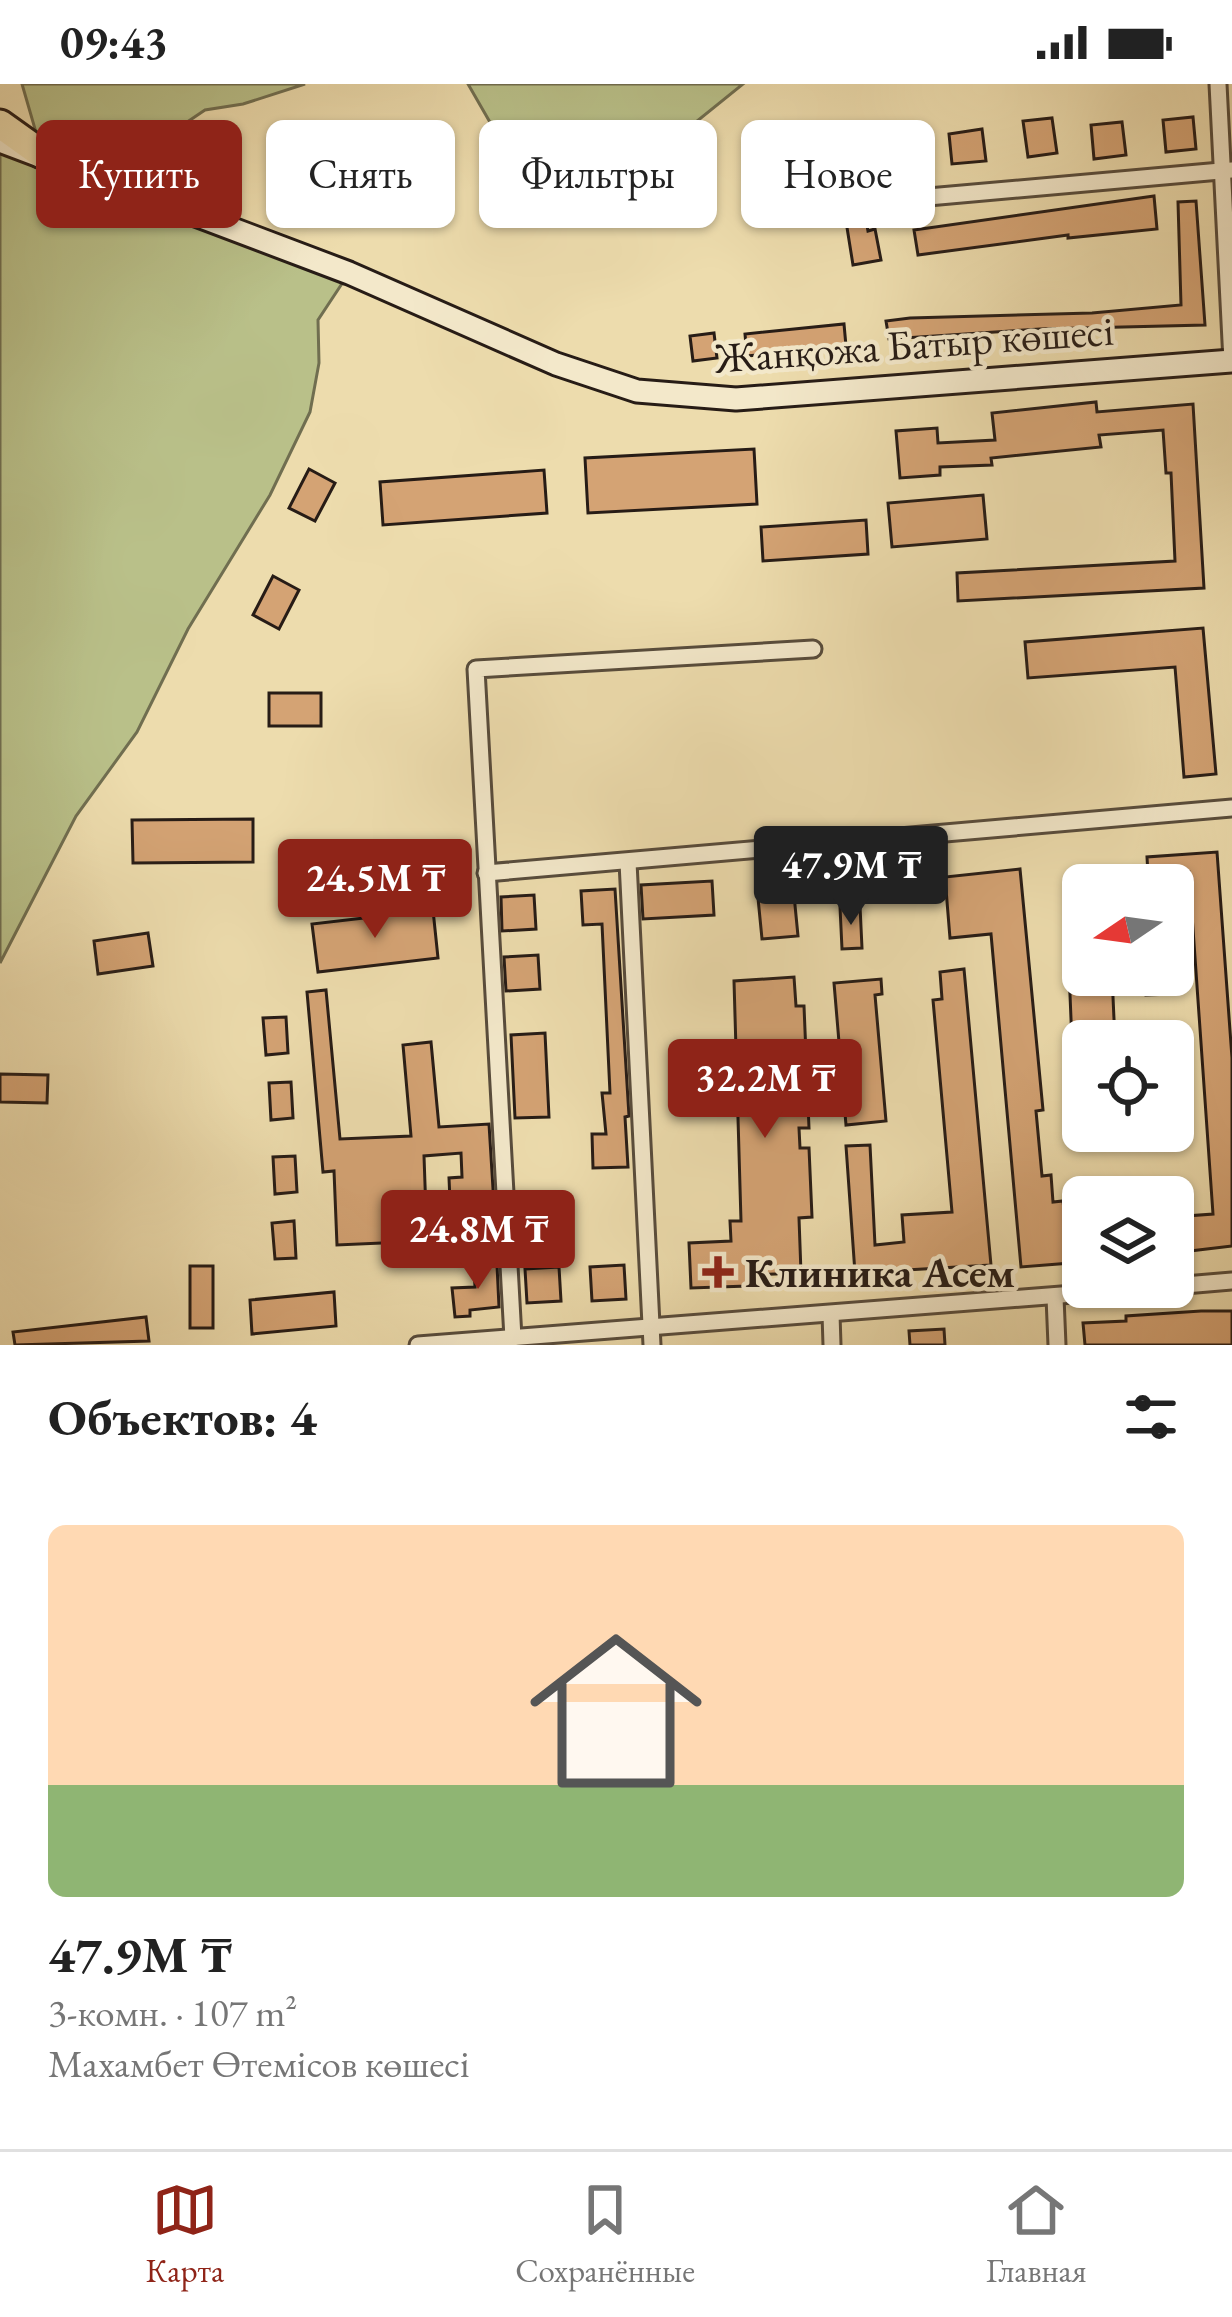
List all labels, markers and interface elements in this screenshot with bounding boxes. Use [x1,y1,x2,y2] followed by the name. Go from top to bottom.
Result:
[60,13,168,71] text: 09:43
[36,120,242,228] chip: Купить
[266,120,455,228] chip: Снять
[479,120,717,228] chip: Фильтры
[741,120,935,228] chip: Новое
[712,303,1115,385] street label: Жанқожа Батыр көшесі
[740,826,962,928] pin: 47.9M ₸
[264,839,486,941] pin: 24.5M ₸
[781,839,921,890] text: 47.9M ₸
[305,852,445,903] text: 24.5M ₸
[1062,864,1194,996] north arrow
[1062,864,1194,1308] map controls
[1062,1020,1194,1152] button: locate
[654,1039,876,1141] pin: 32.2M ₸
[695,1052,835,1103] text: 32.2M ₸
[1062,1176,1194,1308] button: layers
[367,1190,589,1292] pin: 24.8M ₸
[408,1203,548,1254] text: 24.8M ₸
[745,1245,1015,1300] place label: Клиника Асем
[702,1256,734,1288] marker: Клиника Асем
[48,1384,317,1450] text: Объектов: 4
[1118,1384,1184,1450] icon: filters
[508,1603,724,1819] icon: home
[48,1921,231,1987] text: 47.9M ₸
[48,1987,297,2038] text: 3-комн. · 107 m²
[48,2038,470,2089] text: Махамбет Өтемісов көшесі
[145,2177,224,2292] tab: Карта
[515,2177,695,2292] tab: Сохранённые
[986,2177,1087,2292] tab: Главная

